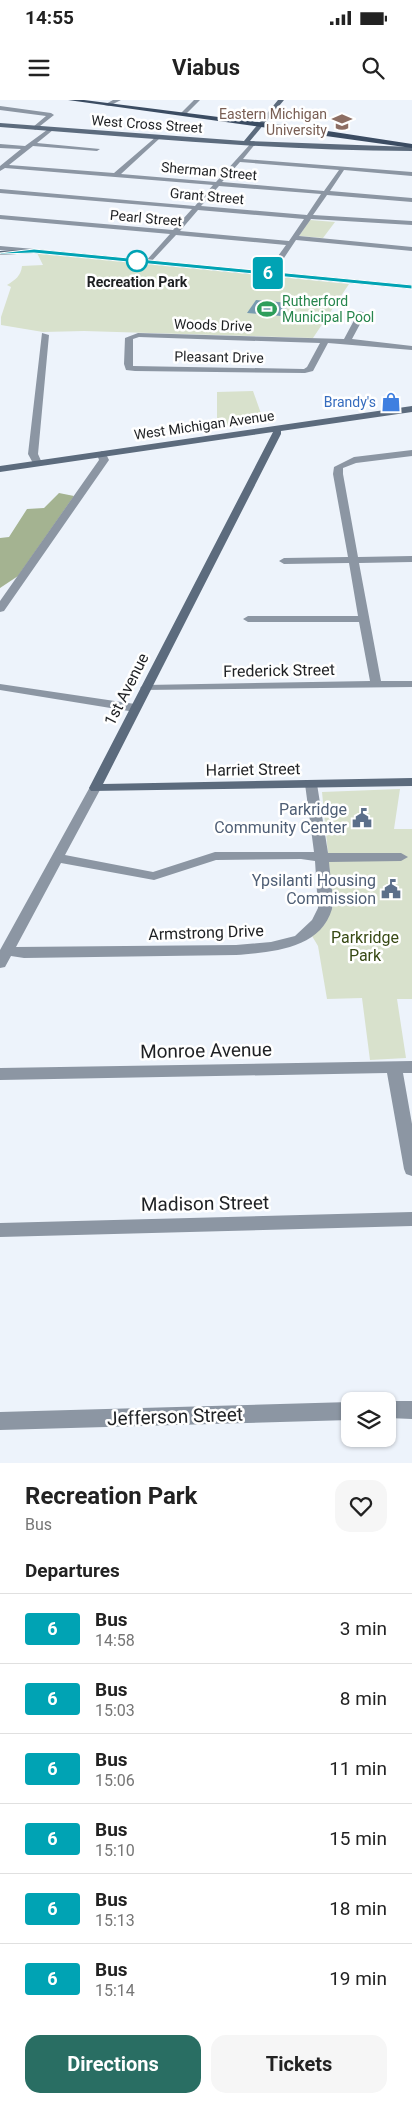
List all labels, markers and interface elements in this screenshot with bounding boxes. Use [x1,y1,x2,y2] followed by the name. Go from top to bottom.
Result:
[25,6,74,29] text: 14:55
[25,54,53,82] icon: menu
[359,54,387,82] icon: search
[172,55,240,80] text: Viabus
[219,106,327,138] place label: Eastern Michigan University
[331,111,353,133] school or university icon: Eastern Michigan University
[91,112,204,136] street label: West Cross Street
[160,159,258,183] street label: Sherman Street
[169,185,245,207] street label: Grant Street
[109,207,183,229] street label: Pearl Street
[126,250,148,272] marker: Recreation Park
[252,257,284,289] line badge: 6
[263,262,273,283] text: 6
[87,274,188,290] place label: Recreation Park
[282,293,374,325] place label: Rutherford Municipal Pool
[256,298,278,320] sports icon: Rutherford Municipal Pool
[174,316,252,334] street label: Woods Drive
[174,348,264,366] street label: Pleasant Drive
[380,391,402,413] shop icon: Brandy's
[324,394,376,410] place label: Brandy's
[133,407,275,443] street label: West Michigan Avenue
[100,650,153,729] street label: 1st Avenue
[223,660,335,681] street label: Frederick Street
[205,759,301,780] street label: Harriet Street
[214,800,348,837] place label: Parkridge Community Center
[351,807,373,829] public building icon: Parkridge Community Center
[252,871,376,908] place label: Ypsilanti Housing Commission
[380,878,402,900] public building icon: Ypsilanti Housing Commission
[148,921,264,944] street label: Armstrong Drive
[331,928,399,965] park label: Parkridge Park
[140,1038,272,1063] street label: Monroe Avenue
[141,1191,269,1216] street label: Madison Street
[341,1392,396,1447] map controls
[341,1392,396,1447] button: layers
[107,1403,243,1430] street label: Jefferson Street
[335,1480,387,1532] button: heart
[25,1482,197,1510] text: Recreation Park
[25,1515,52,1534] text: Bus
[25,1559,120,1582] text: Departures
[95,1608,128,1631] text: Bus
[340,1617,387,1640] text: 3 min
[47,1618,58,1639] text: 6
[95,1631,135,1650] text: 14:58
[95,1678,128,1701] text: Bus
[340,1687,387,1710] text: 8 min
[47,1688,58,1709] text: 6
[95,1701,135,1720] text: 15:03
[95,1748,128,1771] text: Bus
[329,1757,387,1780] text: 11 min
[47,1758,58,1779] text: 6
[95,1771,135,1790] text: 15:06
[95,1818,128,1841] text: Bus
[329,1827,387,1850] text: 15 min
[47,1828,58,1849] text: 6
[95,1841,135,1860] text: 15:10
[95,1888,128,1911] text: Bus
[329,1897,387,1920] text: 18 min
[47,1898,58,1919] text: 6
[95,1911,135,1930] text: 15:13
[95,1958,128,1981] text: Bus
[329,1967,387,1990] text: 19 min
[47,1968,58,1989] text: 6
[95,1981,135,2000] text: 15:14
[25,2035,201,2093] button: Directions
[211,2035,387,2093] button: Tickets

